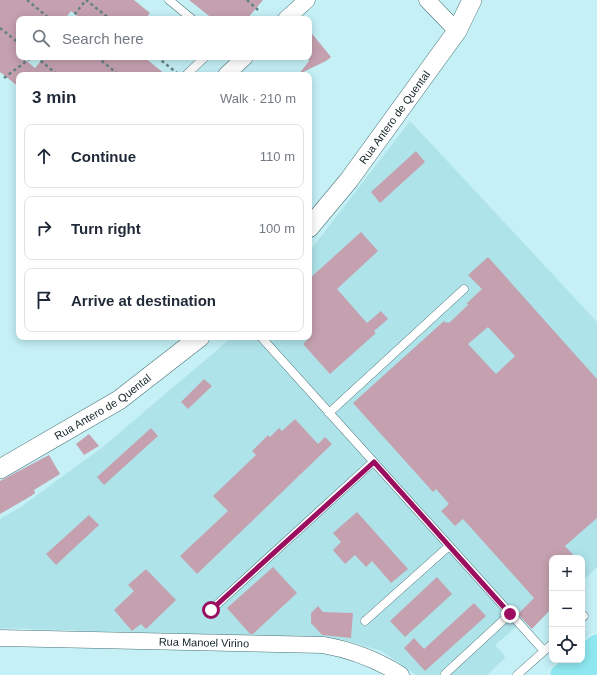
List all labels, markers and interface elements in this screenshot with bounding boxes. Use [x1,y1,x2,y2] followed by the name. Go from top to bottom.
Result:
[16,16,312,60] search box
[30,27,52,49] icon: search
[62,30,144,47] text: Search here
[357,68,432,166] street label: Rua Antero de Quental
[32,88,76,107] text: 3 min
[220,91,296,106] text: Walk · 210 m
[33,145,55,167] icon: ahead
[71,148,136,165] text: Continue
[260,149,295,164] text: 110 m
[33,217,55,239] icon: right
[71,220,141,237] text: Turn right
[259,221,295,236] text: 100 m
[33,289,55,311] icon: arrive
[71,292,216,309] text: Arrive at destination
[52,372,153,442] street label: Rua Antero de Quental
[549,555,585,663] map controls
[549,555,585,591] button: +
[549,591,585,627] button: −
[202,601,220,619] route start
[501,605,519,623] route end
[549,627,585,663] button: locate
[159,635,249,649] street label: Rua Manoel Virino

